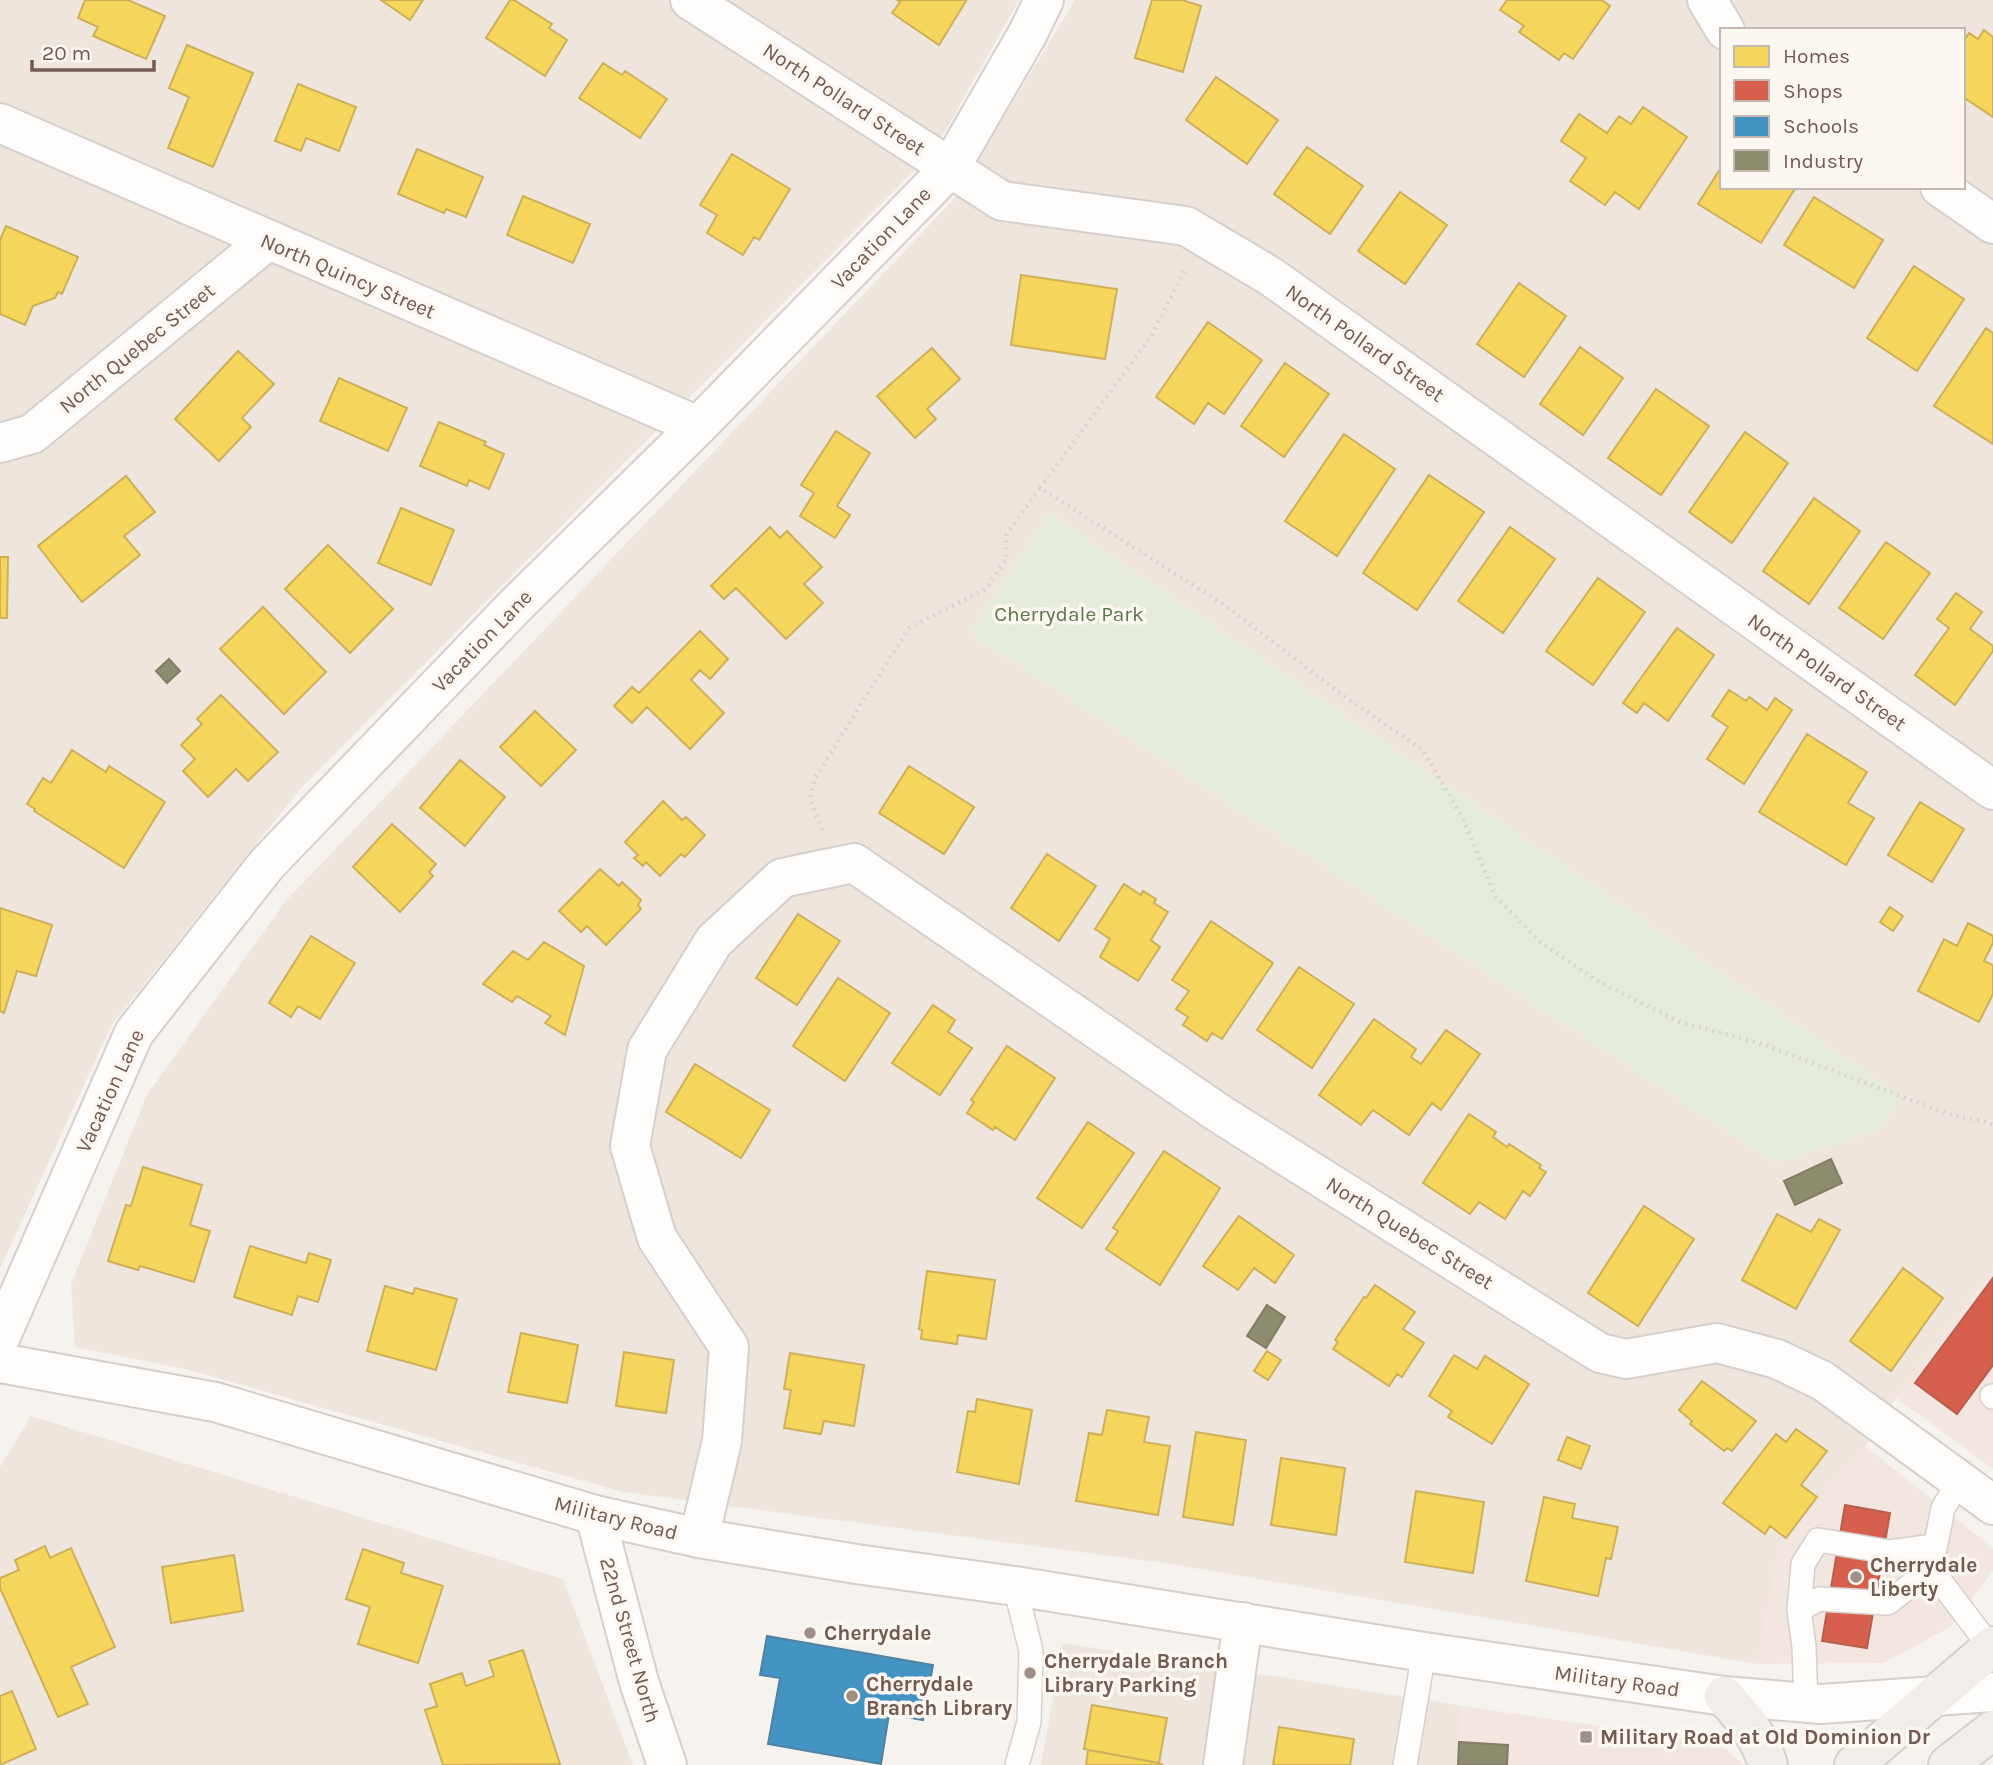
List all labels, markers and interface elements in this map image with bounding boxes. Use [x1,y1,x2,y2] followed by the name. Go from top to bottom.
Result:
[32,28,154,72] scale bar
[1720,28,1965,189] legend
[759,38,929,160] street label: North Pollard Street
[42,41,91,65] text: 20 m
[1783,44,1850,68] text: Homes
[1783,79,1843,103] text: Shops
[1783,114,1859,138] text: Schools
[1783,149,1863,173] text: Industry
[826,182,936,294] street label: Vacation Lane
[257,228,439,324] street label: North Quincy Street
[55,278,220,418] street label: North Quebec Street
[1281,279,1449,407] street label: North Pollard Street
[427,585,537,697] street label: Vacation Lane
[994,602,1144,626] park label: Cherrydale Park
[1743,608,1911,736] street label: North Pollard Street
[71,1026,149,1156] street label: Vacation Lane
[1322,1172,1498,1294] street label: North Quebec Street
[552,1491,680,1545] street label: Military Road
[1870,1553,1977,1601] place label: Cherrydale Liberty
[595,1554,665,1726] street label: 22nd Street North
[1848,1569,1864,1585] marker: Cherrydale Liberty
[824,1621,931,1645] place label: Cherrydale
[802,1625,818,1641] marker: Cherrydale
[1044,1649,1228,1697] place label: Cherrydale Branch Library Parking
[1553,1660,1681,1702] street label: Military Road
[1022,1665,1038,1681] marker: Cherrydale Branch Library Parking
[866,1672,1013,1720] place label: Cherrydale Branch Library
[844,1688,860,1704] marker: Cherrydale Branch Library
[1600,1725,1931,1749] place label: Military Road at Old Dominion Dr
[1578,1729,1594,1745] marker: Military Road at Old Dominion Dr

